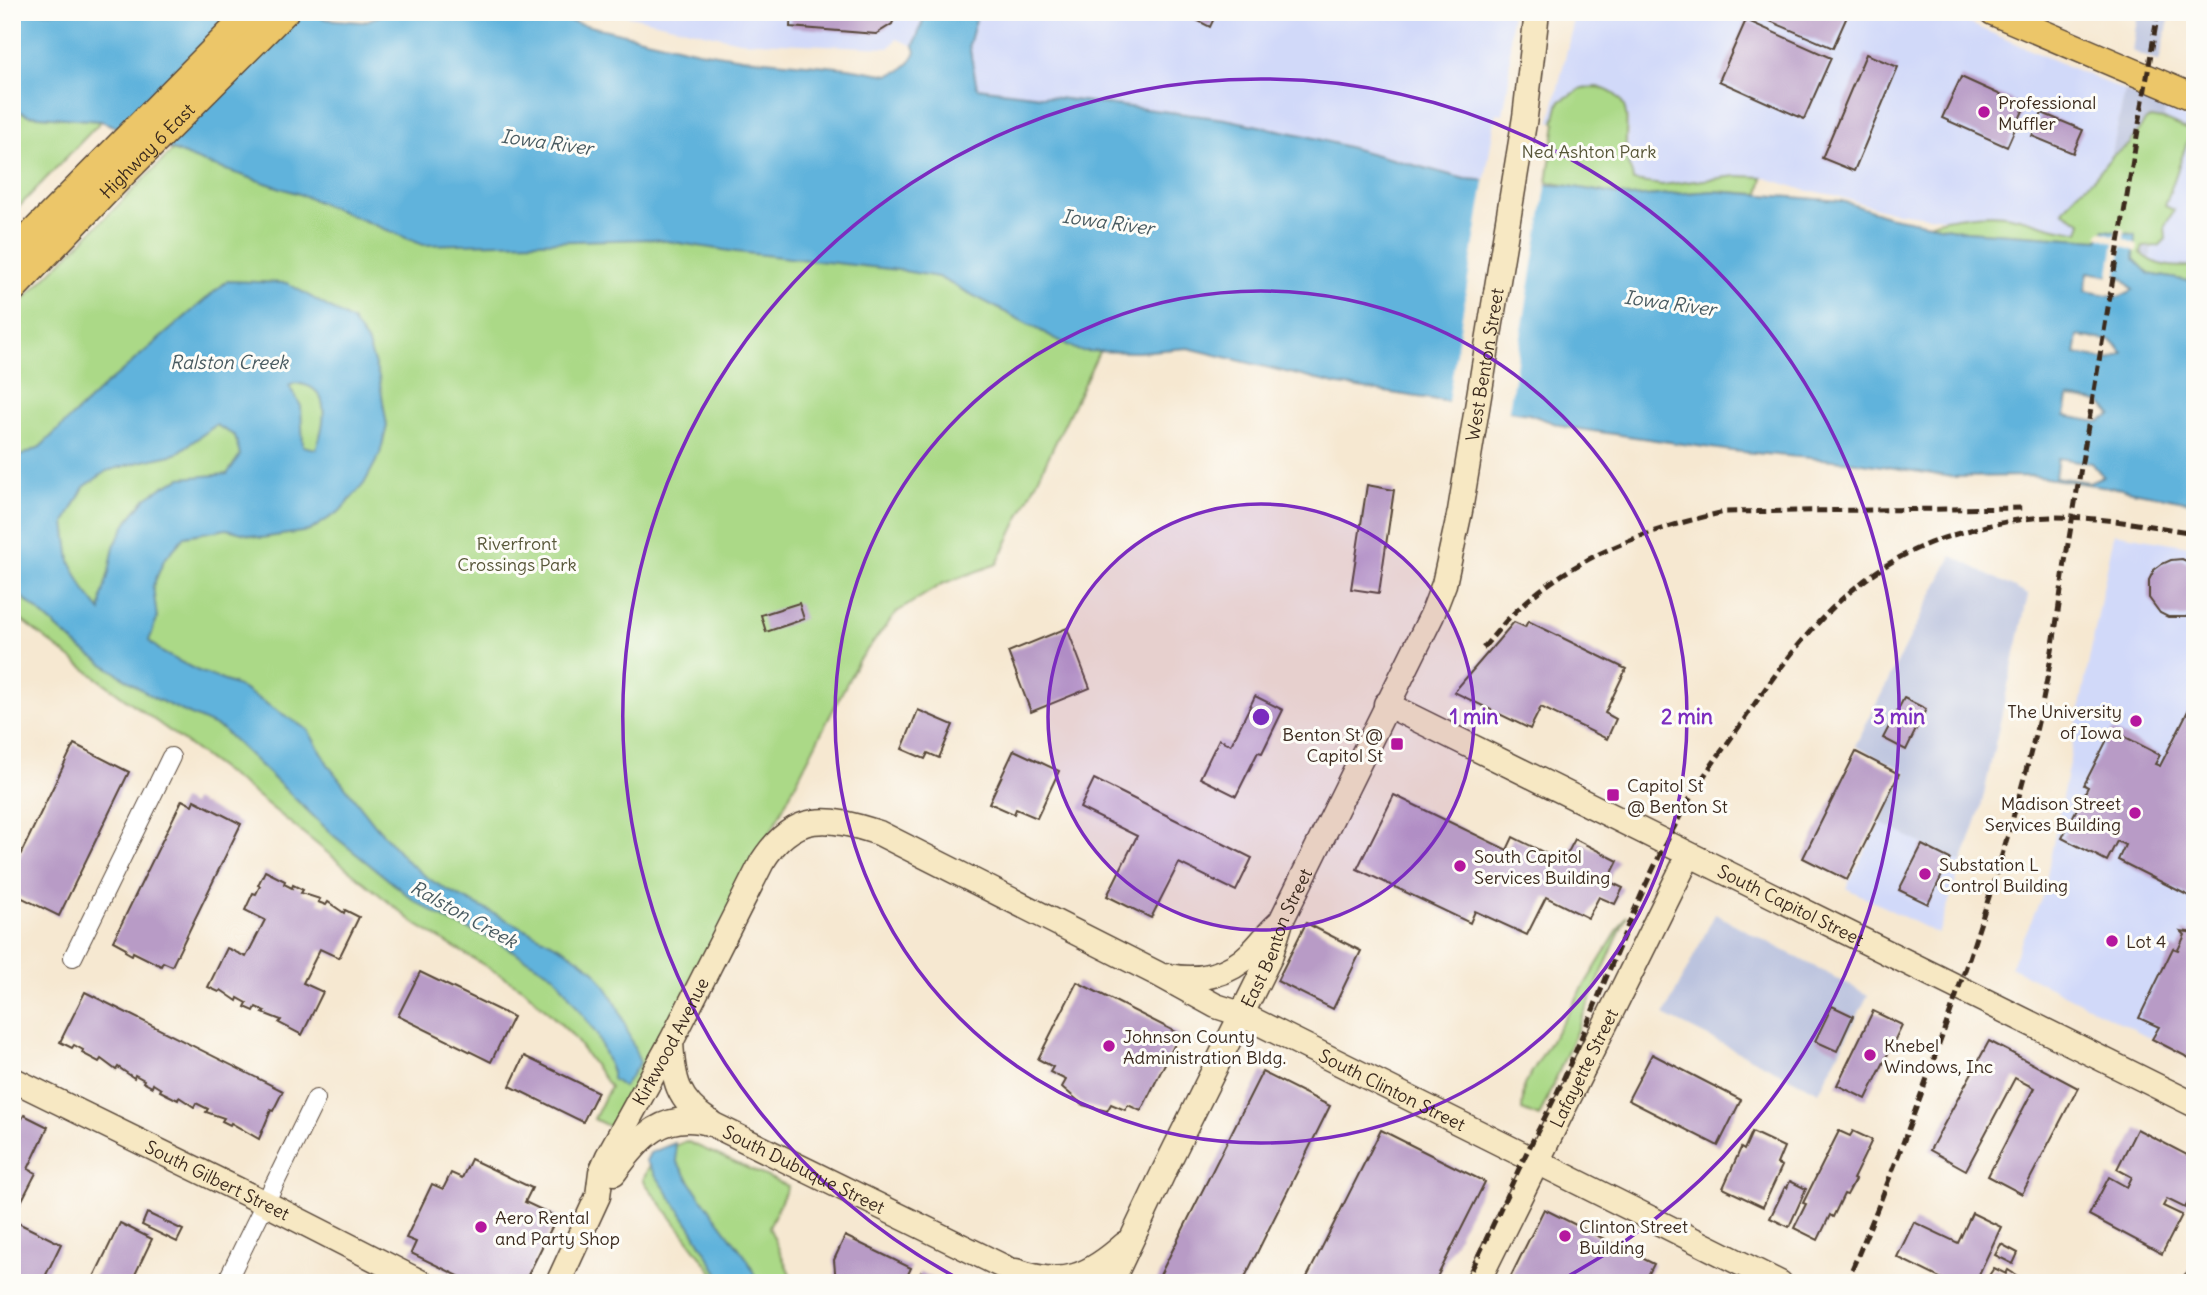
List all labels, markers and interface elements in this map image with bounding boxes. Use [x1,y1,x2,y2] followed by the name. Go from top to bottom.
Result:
[1998,91,2096,135] place label: Professional Muffler
[94,98,199,203] street label: Highway 6 East
[1976,104,1992,120] marker: Professional Muffler
[500,124,597,161] water label: Iowa River
[1522,140,1656,163] park label: Ned Ashton Park
[1061,204,1158,241] water label: Iowa River
[1623,285,1720,322] water label: Iowa River
[1460,286,1508,443] street label: West Benton Street
[170,350,289,374] water label: Ralston Creek
[457,532,577,576] park label: Riverfront Crossings Park
[2007,700,2122,744] place label: The University of Iowa
[1450,703,1498,730] text: 1 min
[1661,703,1713,730] text: 2 min
[1873,703,1925,730] text: 3 min
[1249,705,1273,729] centre of rings
[2128,713,2144,729] marker: The University of Iowa
[1282,723,1383,767] place label: Benton St @ Capitol St
[1389,736,1405,752] marker: Benton St @ Capitol St
[1627,774,1728,818] place label: Capitol St @ Benton St
[1605,787,1621,803] marker: Capitol St @ Benton St
[1985,792,2121,836] place label: Madison Street Services Building
[2127,805,2143,821] marker: Madison Street Services Building
[1474,845,1610,889] place label: South Capitol Services Building
[1939,853,2068,897] place label: Substation L Control Building
[1452,858,1468,874] marker: South Capitol Services Building
[1714,859,1868,951] street label: South Capitol Street
[1235,864,1317,1011] street label: East Benton Street
[1917,866,1933,882] marker: Substation L Control Building
[407,875,523,954] water label: Ralston Creek
[2126,930,2166,953] place label: Lot 4
[2104,933,2120,949] marker: Lot 4
[627,973,713,1109] street label: Kirkwood Avenue
[1544,1005,1623,1131] street label: Lafayette Street
[1123,1025,1286,1069] place label: Johnson County Administration Bldg.
[1884,1034,1993,1078] place label: Knebel Windows, Inc
[1101,1038,1117,1054] marker: Johnson County Administration Bldg.
[1315,1043,1469,1136] street label: South Clinton Street
[1862,1047,1878,1063] marker: Knebel Windows, Inc
[719,1120,889,1218] street label: South Dubuque Street
[142,1135,294,1225] street label: South Gilbert Street
[495,1206,620,1250] place label: Aero Rental and Party Shop
[1579,1215,1688,1259] place label: Clinton Street Building
[473,1219,489,1235] marker: Aero Rental and Party Shop
[1557,1228,1573,1244] marker: Clinton Street Building

